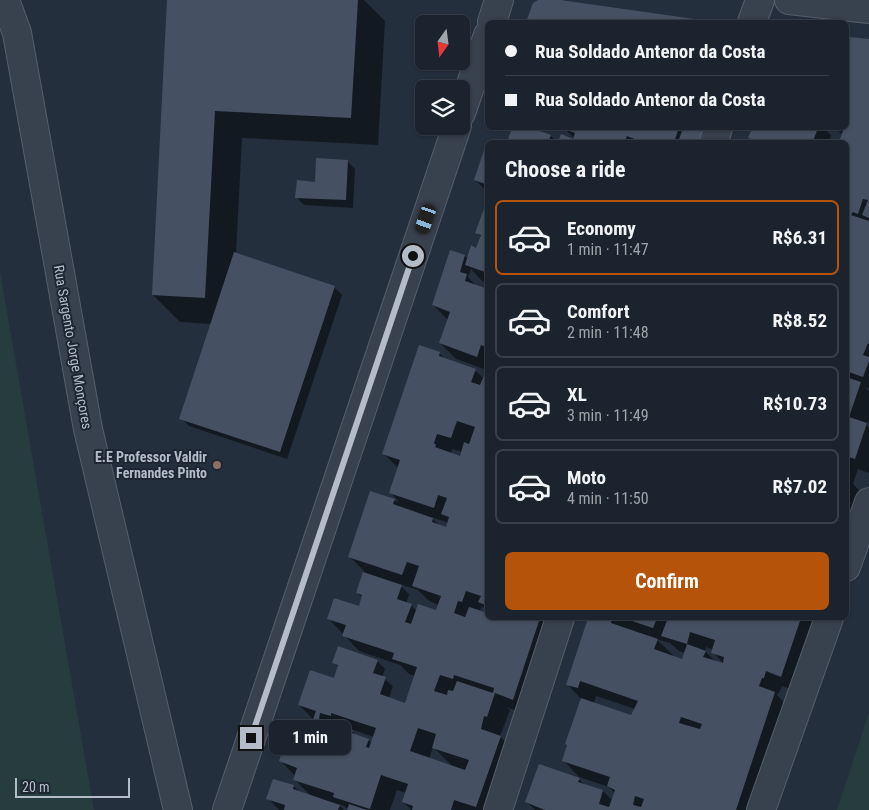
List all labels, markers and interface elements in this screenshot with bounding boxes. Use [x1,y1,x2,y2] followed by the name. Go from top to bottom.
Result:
[415,15,470,70] north arrow
[415,15,470,135] map controls
[535,40,765,63] text: Rua Soldado Antenor da Costa
[415,80,470,135] button: layers
[535,88,765,111] text: Rua Soldado Antenor da Costa
[505,157,626,182] text: Choose a ride
[414,202,437,236] car
[507,215,552,260] icon: car
[567,217,636,240] text: Economy
[773,226,827,249] text: R$6.31
[567,240,649,259] text: 1 min · 11:47
[402,245,424,267] route start
[51,264,95,430] street label: Rua Sargento Jorge Monçores
[507,298,552,343] icon: car
[567,300,630,323] text: Comfort
[773,309,827,332] text: R$8.52
[567,323,649,342] text: 2 min · 11:48
[507,381,552,426] icon: car
[567,383,587,406] text: XL
[763,392,827,415] text: R$10.73
[567,406,649,425] text: 3 min · 11:49
[95,449,207,481] place label: E.E Professor Valdir Fernandes Pinto
[211,459,223,471] marker: E.E Professor Valdir Fernandes Pinto
[507,464,552,509] icon: car
[567,466,606,489] text: Moto
[773,475,827,498] text: R$7.02
[567,489,649,508] text: 4 min · 11:50
[505,552,829,610] button: Confirm
[268,720,351,756] callout: 1 min
[240,727,262,749] route end
[292,728,328,747] text: 1 min
[15,775,130,798] scale bar
[22,779,50,795] text: 20 m

